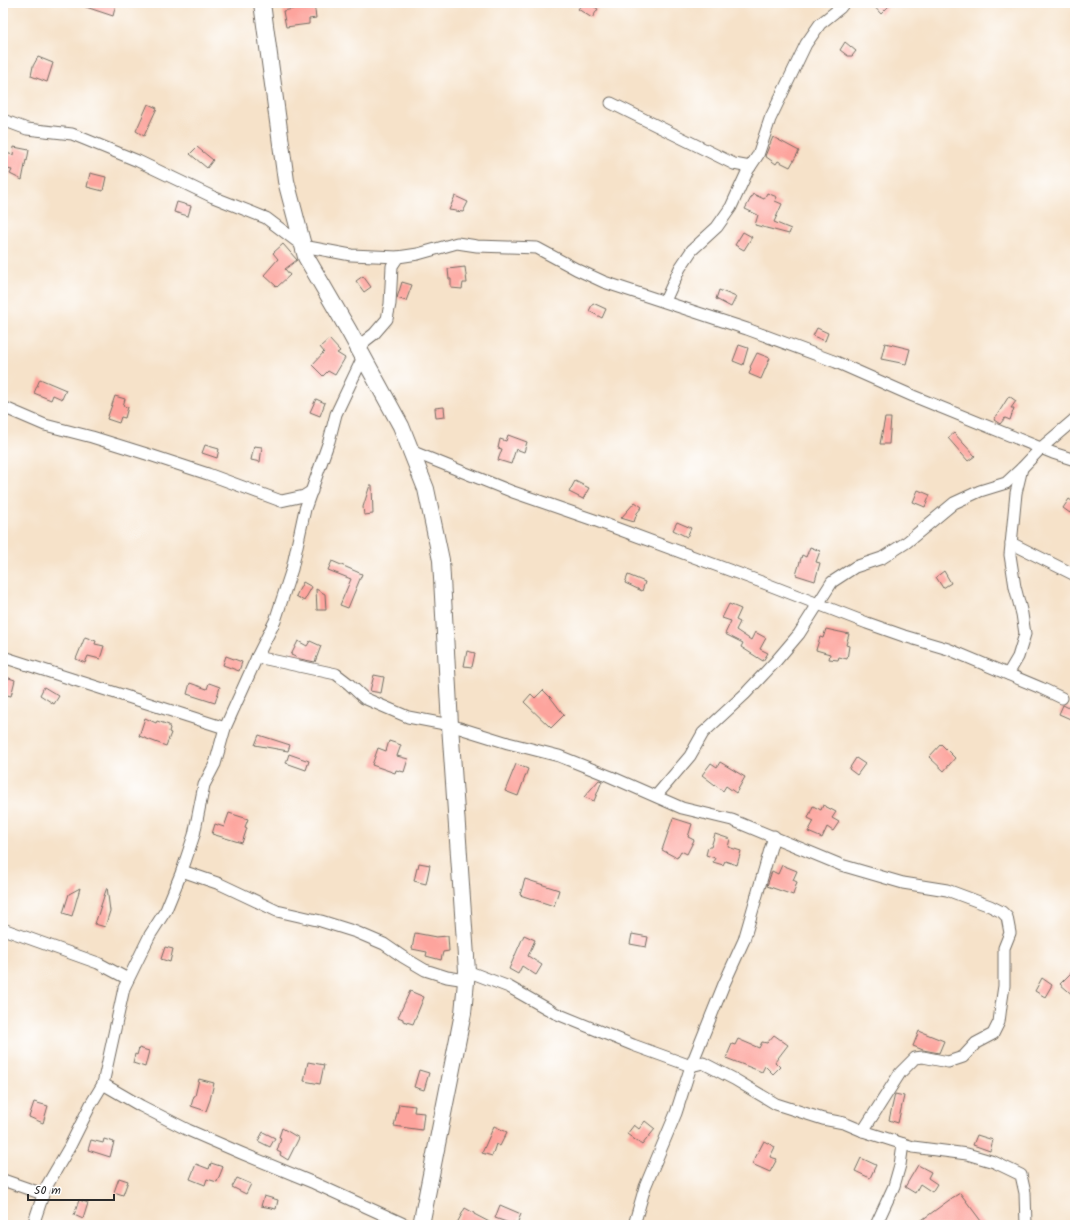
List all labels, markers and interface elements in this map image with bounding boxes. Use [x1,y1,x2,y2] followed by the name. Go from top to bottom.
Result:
[28,1176,114,1202] scale bar
[34,1181,61,1200] text: 50 m

